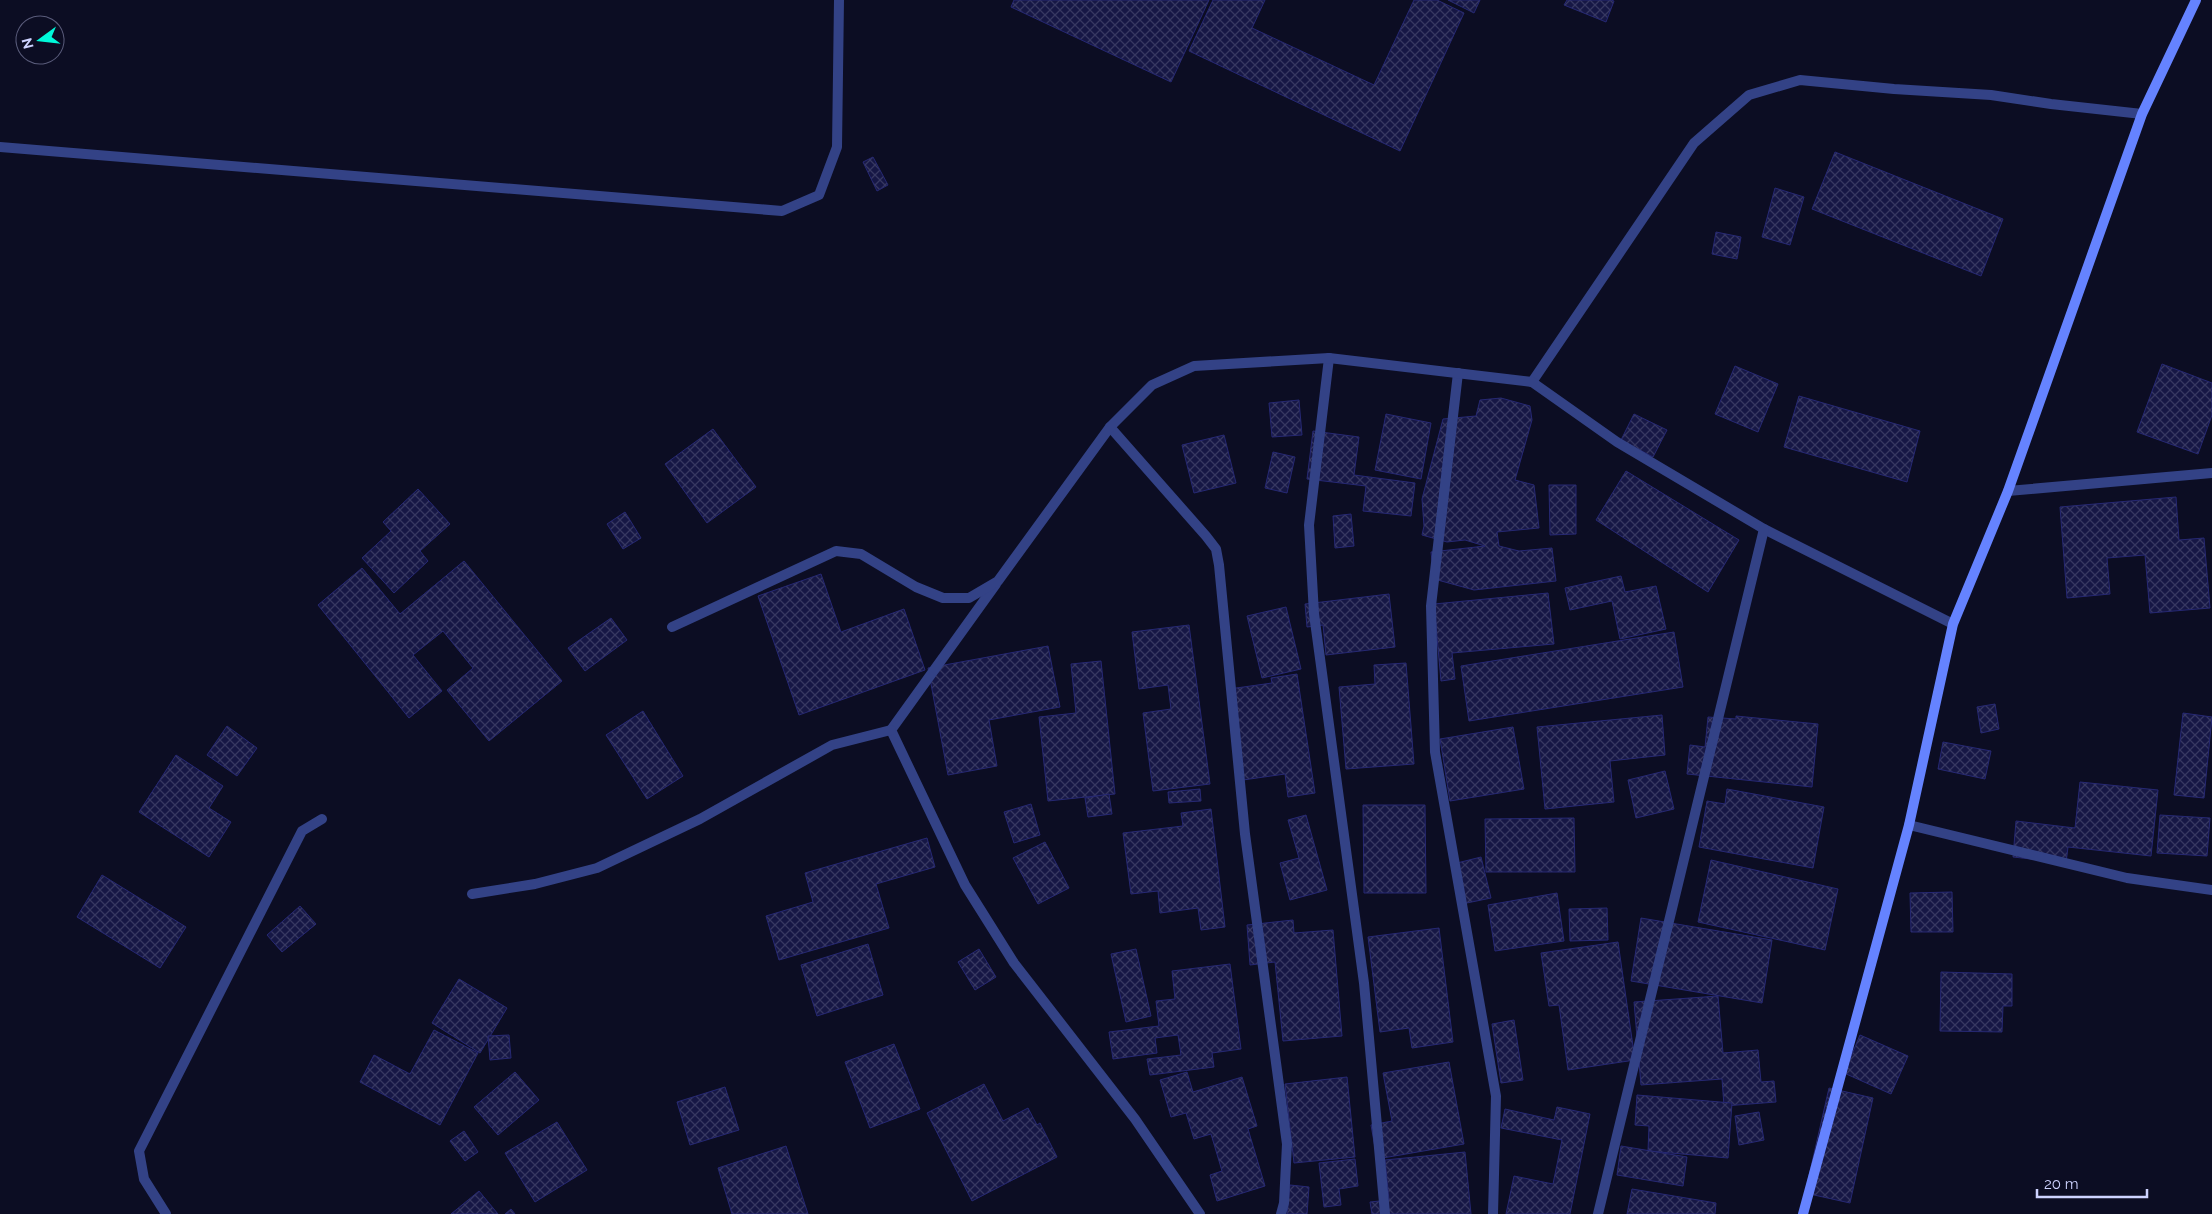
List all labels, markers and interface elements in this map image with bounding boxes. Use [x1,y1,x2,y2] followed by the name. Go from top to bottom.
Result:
[15,15,65,65] north arrow
[18,36,37,51] text: N
[2037,1166,2147,1198] scale bar
[2044,1175,2079,1193] text: 20 m

